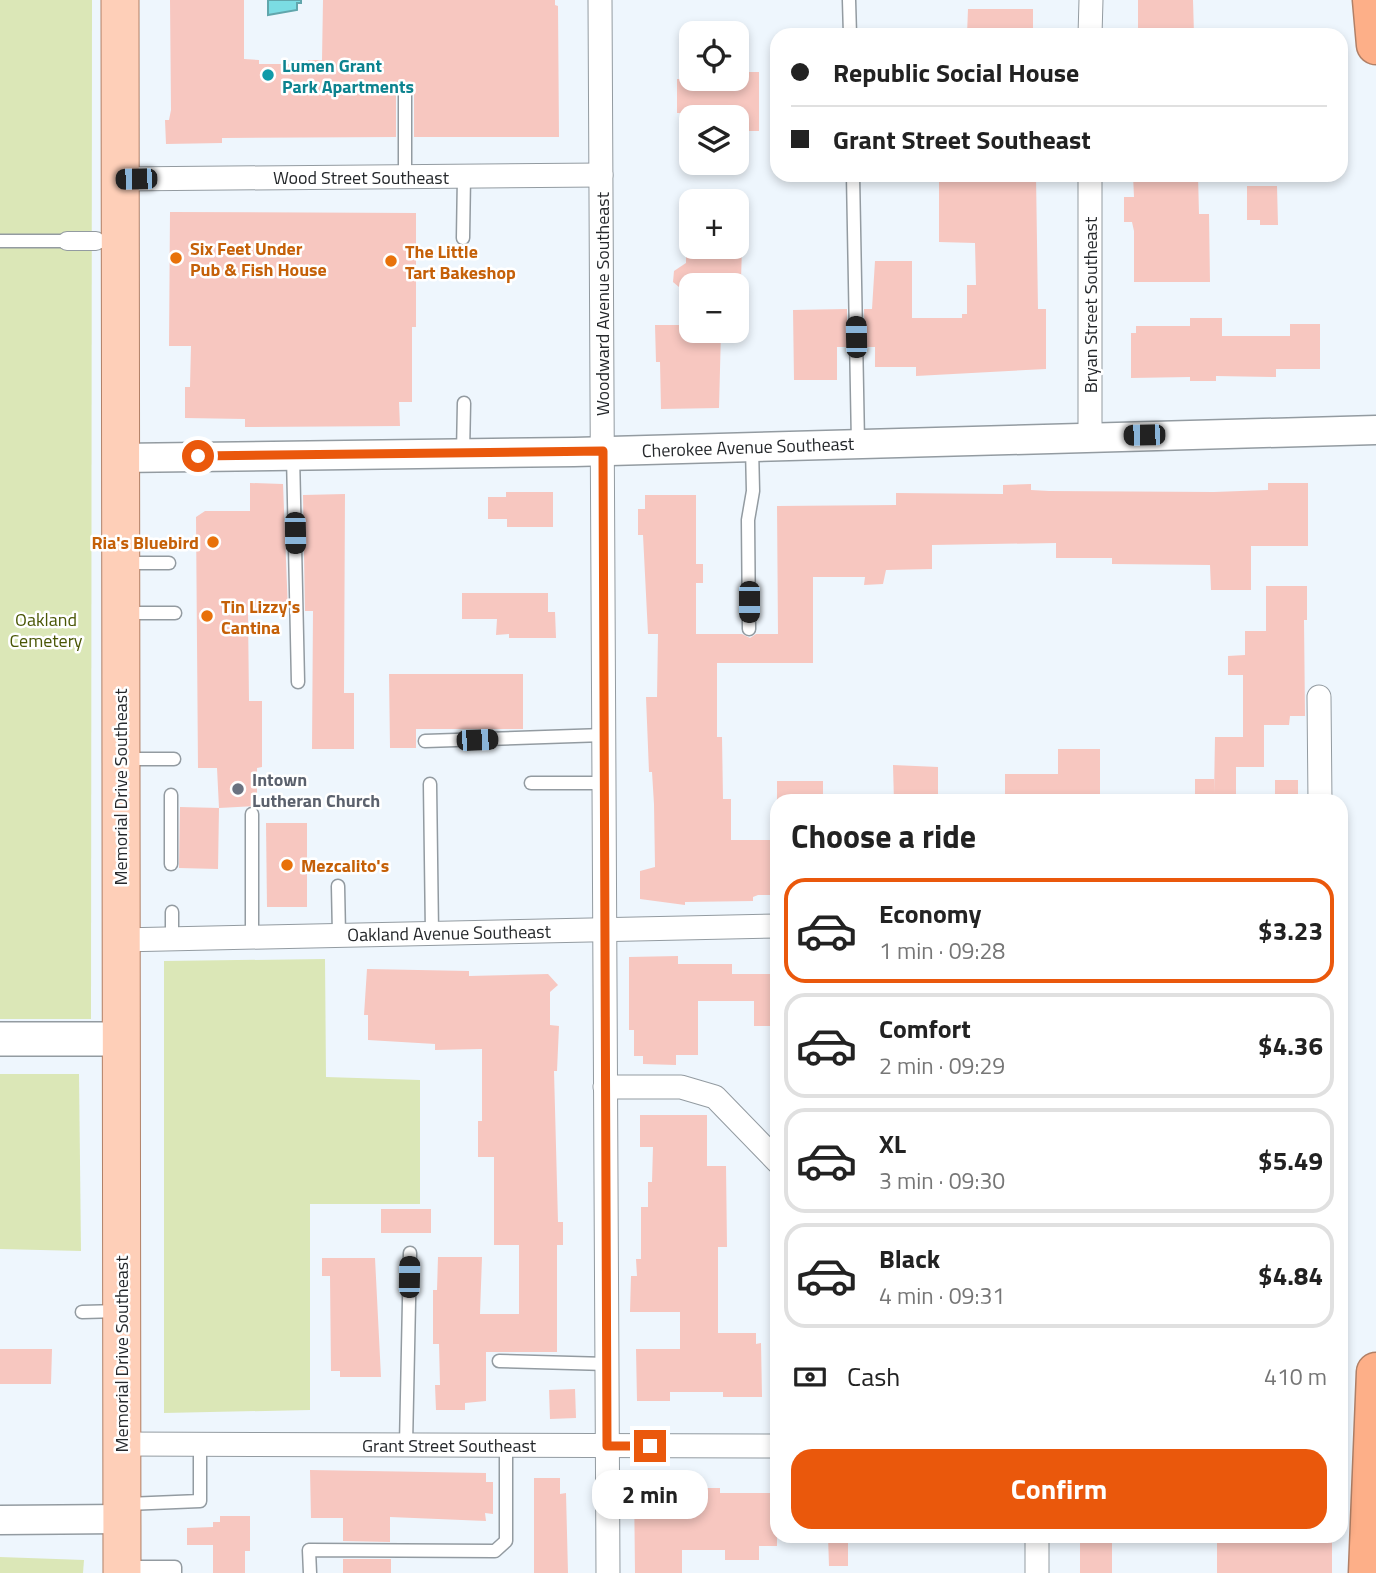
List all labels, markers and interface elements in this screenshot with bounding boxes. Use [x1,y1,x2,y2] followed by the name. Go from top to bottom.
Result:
[679,21,749,343] map controls
[679,21,749,91] button: locate
[282,52,414,100] place label: Lumen Grant Park Apartments
[833,53,1079,92] text: Republic Social House
[260,67,276,83] marker: Lumen Grant Park Apartments
[679,105,749,175] button: layers
[833,120,1091,159] text: Grant Street Southeast
[273,164,450,191] street label: Wood Street Southeast
[115,168,158,190] car
[679,189,749,259] button: +
[589,191,616,416] street label: Woodward Avenue Southeast
[1077,216,1104,393] street label: Bryan Street Southeast
[190,235,327,283] place label: Six Feet Under Pub & Fish House
[405,238,516,286] place label: The Little Tart Bakeshop
[168,250,184,266] marker: Six Feet Under Pub & Fish House
[383,253,399,269] marker: The Little Tart Bakeshop
[679,273,749,343] button: −
[846,316,867,358] car
[1123,424,1166,446] car
[641,430,855,464] street label: Cherokee Avenue Southeast
[182,440,214,472] route start
[285,512,306,554] car
[91,529,199,556] place label: Ria's Bluebird
[205,534,221,550] marker: Ria's Bluebird
[739,581,760,623] car
[221,593,300,641] place label: Tin Lizzy's Cantina
[9,606,83,654] park label: Oakland Cemetery
[199,608,215,624] marker: Tin Lizzy's Cantina
[107,688,134,885] street label: Memorial Drive Southeast
[456,729,499,751] car
[252,766,380,814] place label: Intown Lutheran Church
[230,781,246,797] marker: Intown Lutheran Church
[791,812,976,860] text: Choose a ride
[301,852,389,879] place label: Mezcalito's
[279,857,295,873] marker: Mezcalito's
[879,894,981,933] text: Economy
[795,899,858,962] icon: car
[1258,911,1323,950] text: $3.23
[347,918,552,948] street label: Oakland Avenue Southeast
[879,933,1005,968] text: 1 min · 09:28
[879,1009,971,1048] text: Comfort
[795,1014,858,1077] icon: car
[1258,1026,1323,1065] text: $4.36
[879,1048,1005,1083] text: 2 min · 09:29
[879,1124,906,1163] text: XL
[795,1129,858,1192] icon: car
[1258,1141,1323,1180] text: $5.49
[879,1163,1005,1198] text: 3 min · 09:30
[879,1239,940,1278] text: Black
[795,1244,858,1307] icon: car
[108,1255,135,1452] street label: Memorial Drive Southeast
[399,1256,420,1298] car
[1258,1256,1323,1295] text: $4.84
[879,1278,1005,1313] text: 4 min · 09:31
[847,1357,900,1396] text: Cash
[791,1358,829,1396] icon: cash
[1264,1359,1327,1394] text: 410 m
[634,1430,666,1462] route end
[362,1432,537,1459] street label: Grant Street Southeast
[791,1449,1327,1529] button: Confirm
[592,1470,708,1520] callout: 2 min
[622,1477,678,1512] text: 2 min

